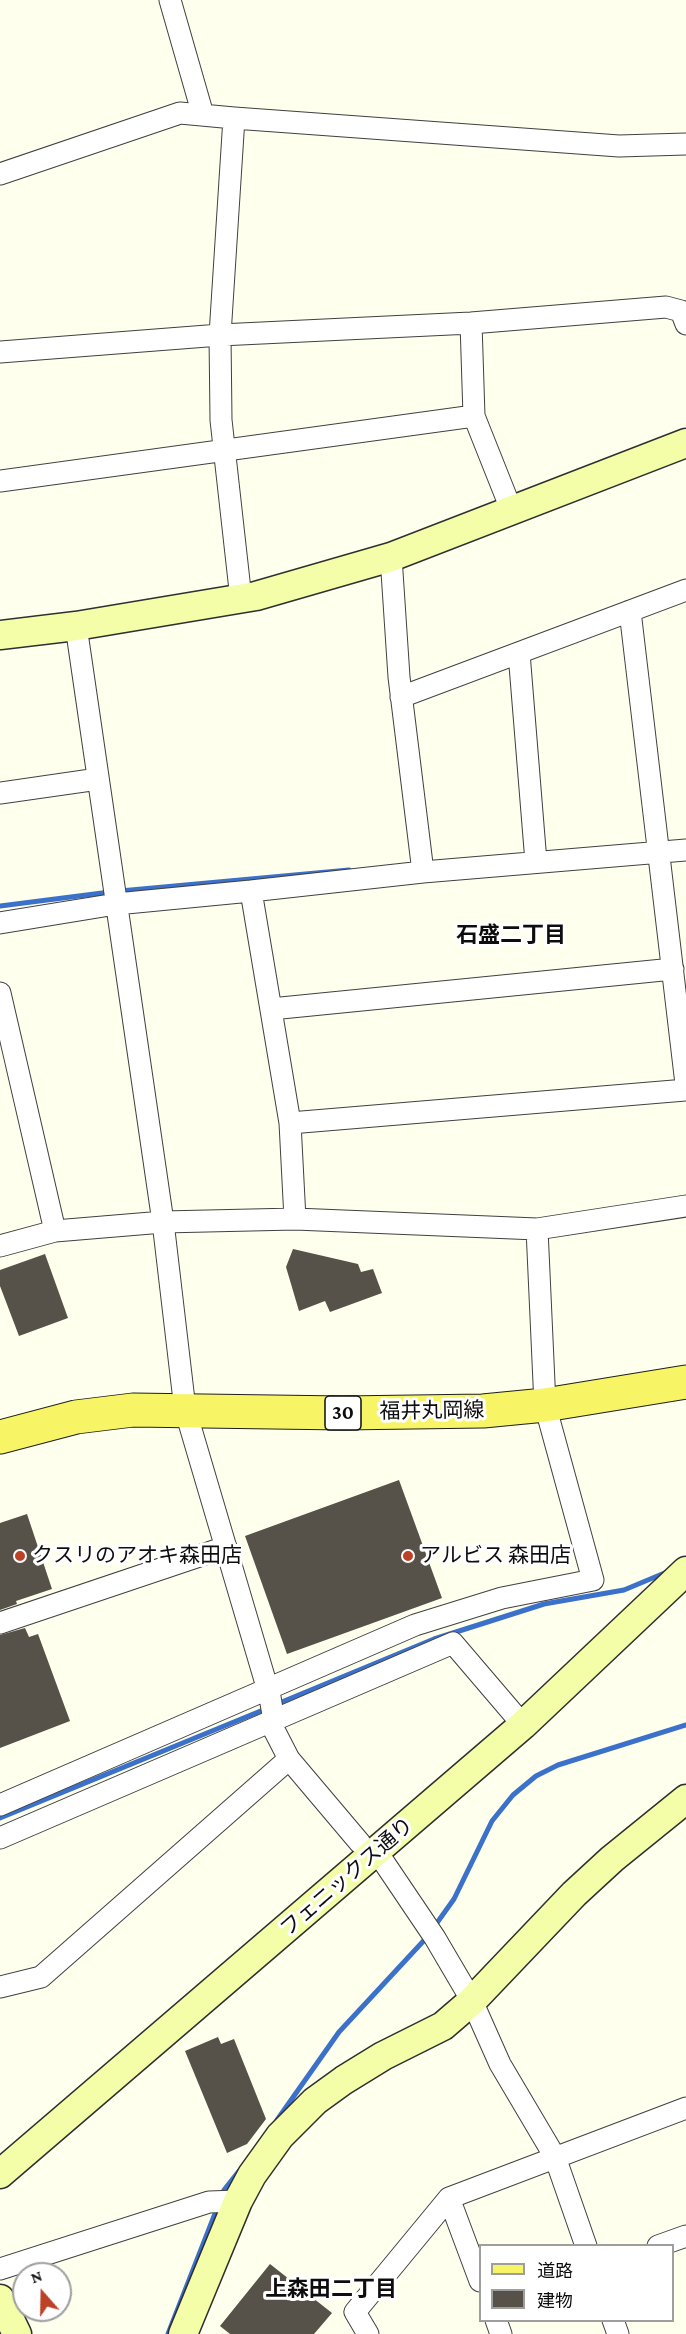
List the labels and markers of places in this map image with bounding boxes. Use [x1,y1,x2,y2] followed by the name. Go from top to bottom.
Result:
[32,1543,242,1569] place label: クスリのアオキ森田店
[420,1543,571,1569] place label: アルビス 森田店
[13,1549,27,1563] marker: クスリのアオキ森田店
[401,1549,415,1563] marker: アルビス 森田店

